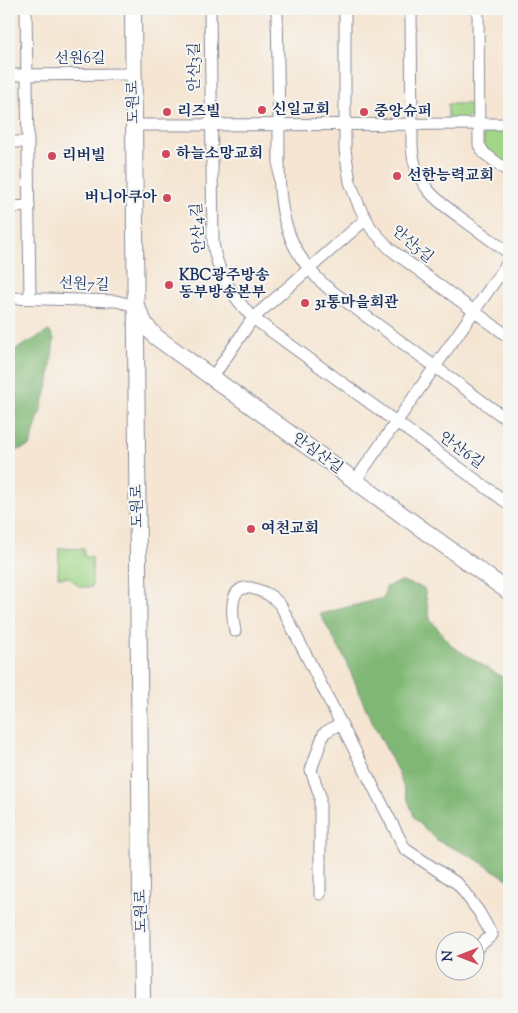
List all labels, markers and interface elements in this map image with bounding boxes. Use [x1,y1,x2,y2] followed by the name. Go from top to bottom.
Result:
[185,42,206,92] street label: 안산3길
[55,49,105,70] street label: 선원6길
[123,80,145,124] street label: 도원로
[272,100,330,121] place label: 신일교회
[177,102,220,123] place label: 리즈빌
[374,102,432,123] place label: 중앙슈퍼
[256,104,268,116] marker: 신일교회
[161,106,173,118] marker: 리즈빌
[358,106,370,118] marker: 중앙슈퍼
[176,144,263,165] place label: 하늘소망교회
[62,146,105,167] place label: 리버빌
[160,148,172,160] marker: 하늘소망교회
[46,150,58,162] marker: 리버빌
[407,166,494,187] place label: 선한능력교회
[391,170,403,182] marker: 선한능력교회
[85,188,158,209] place label: 버니아쿠아
[161,192,173,204] marker: 버니아쿠아
[187,202,211,254] street label: 안산4길
[387,221,437,269] street label: 안산5길
[179,266,270,304] place label: KBC광주방송 동부방송본부
[58,274,110,296] street label: 선원7길
[163,279,175,291] marker: KBC광주방송 동부방송본부
[315,293,399,314] place label: 31통마을회관
[299,297,311,309] marker: 31통마을회관
[287,428,347,480] street label: 안심산길
[434,428,488,474] street label: 안산6길
[127,484,149,528] street label: 도원로
[261,519,319,540] place label: 여천교회
[245,523,257,535] marker: 여천교회
[131,889,153,933] street label: 도원로
[436,930,486,980] north arrow
[439,950,459,962] text: N

